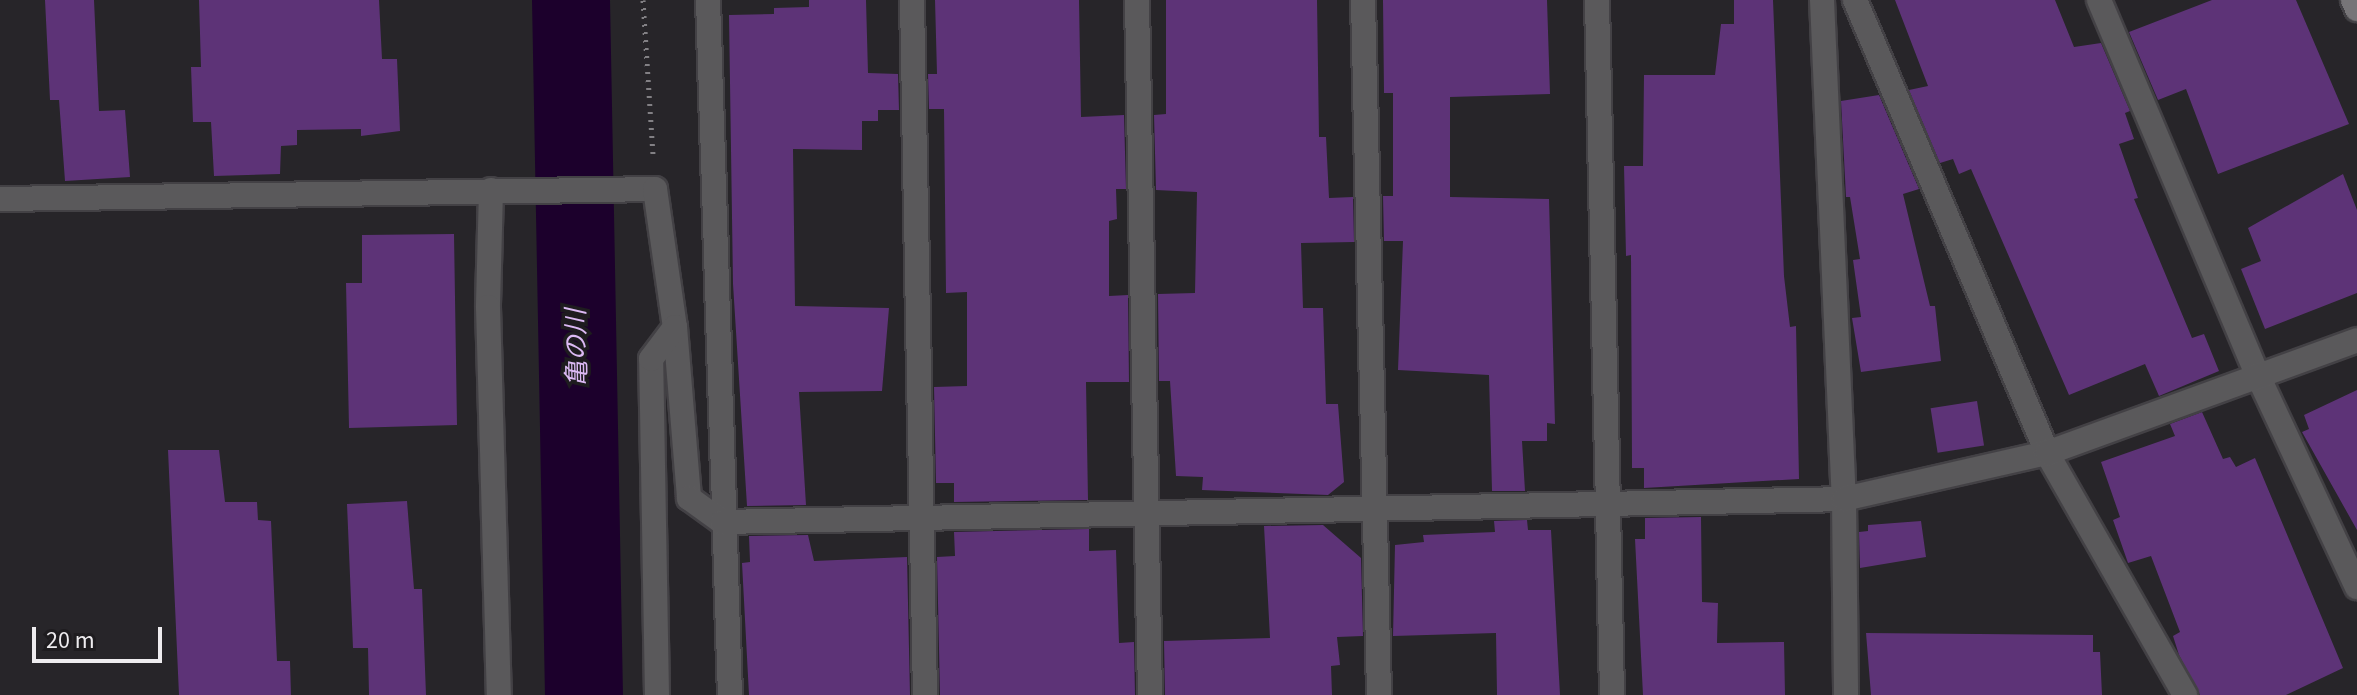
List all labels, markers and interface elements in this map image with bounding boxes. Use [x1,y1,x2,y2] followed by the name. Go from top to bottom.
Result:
[561,309,593,387] water label: 亀の川
[36,611,166,661] scale bar
[46,623,95,658] text: 20 m

